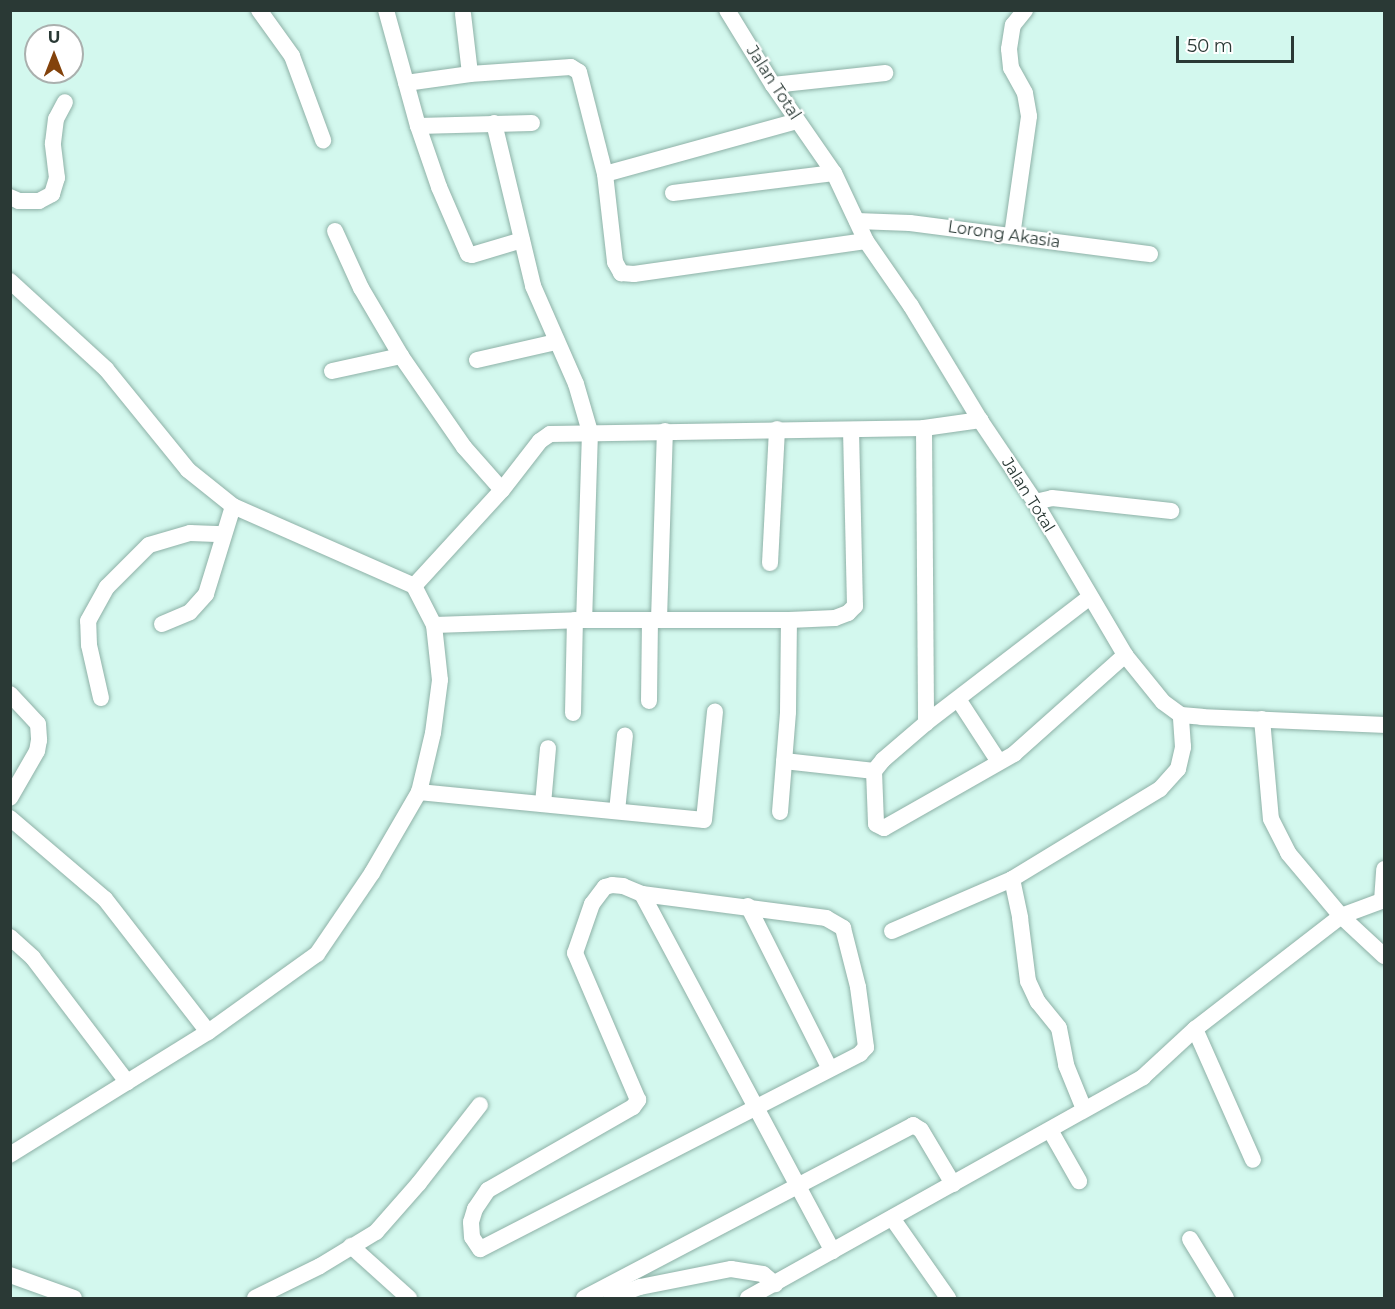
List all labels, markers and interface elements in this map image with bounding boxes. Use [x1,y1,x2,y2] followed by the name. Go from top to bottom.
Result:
[24,24,84,84] north arrow
[1179,24,1298,62] scale bar
[48,28,60,47] text: U
[1187,35,1233,57] text: 50 m
[742,42,804,124] street label: Jalan Total
[947,218,1061,252] street label: Lorong Akasia
[997,454,1059,536] street label: Jalan Total

